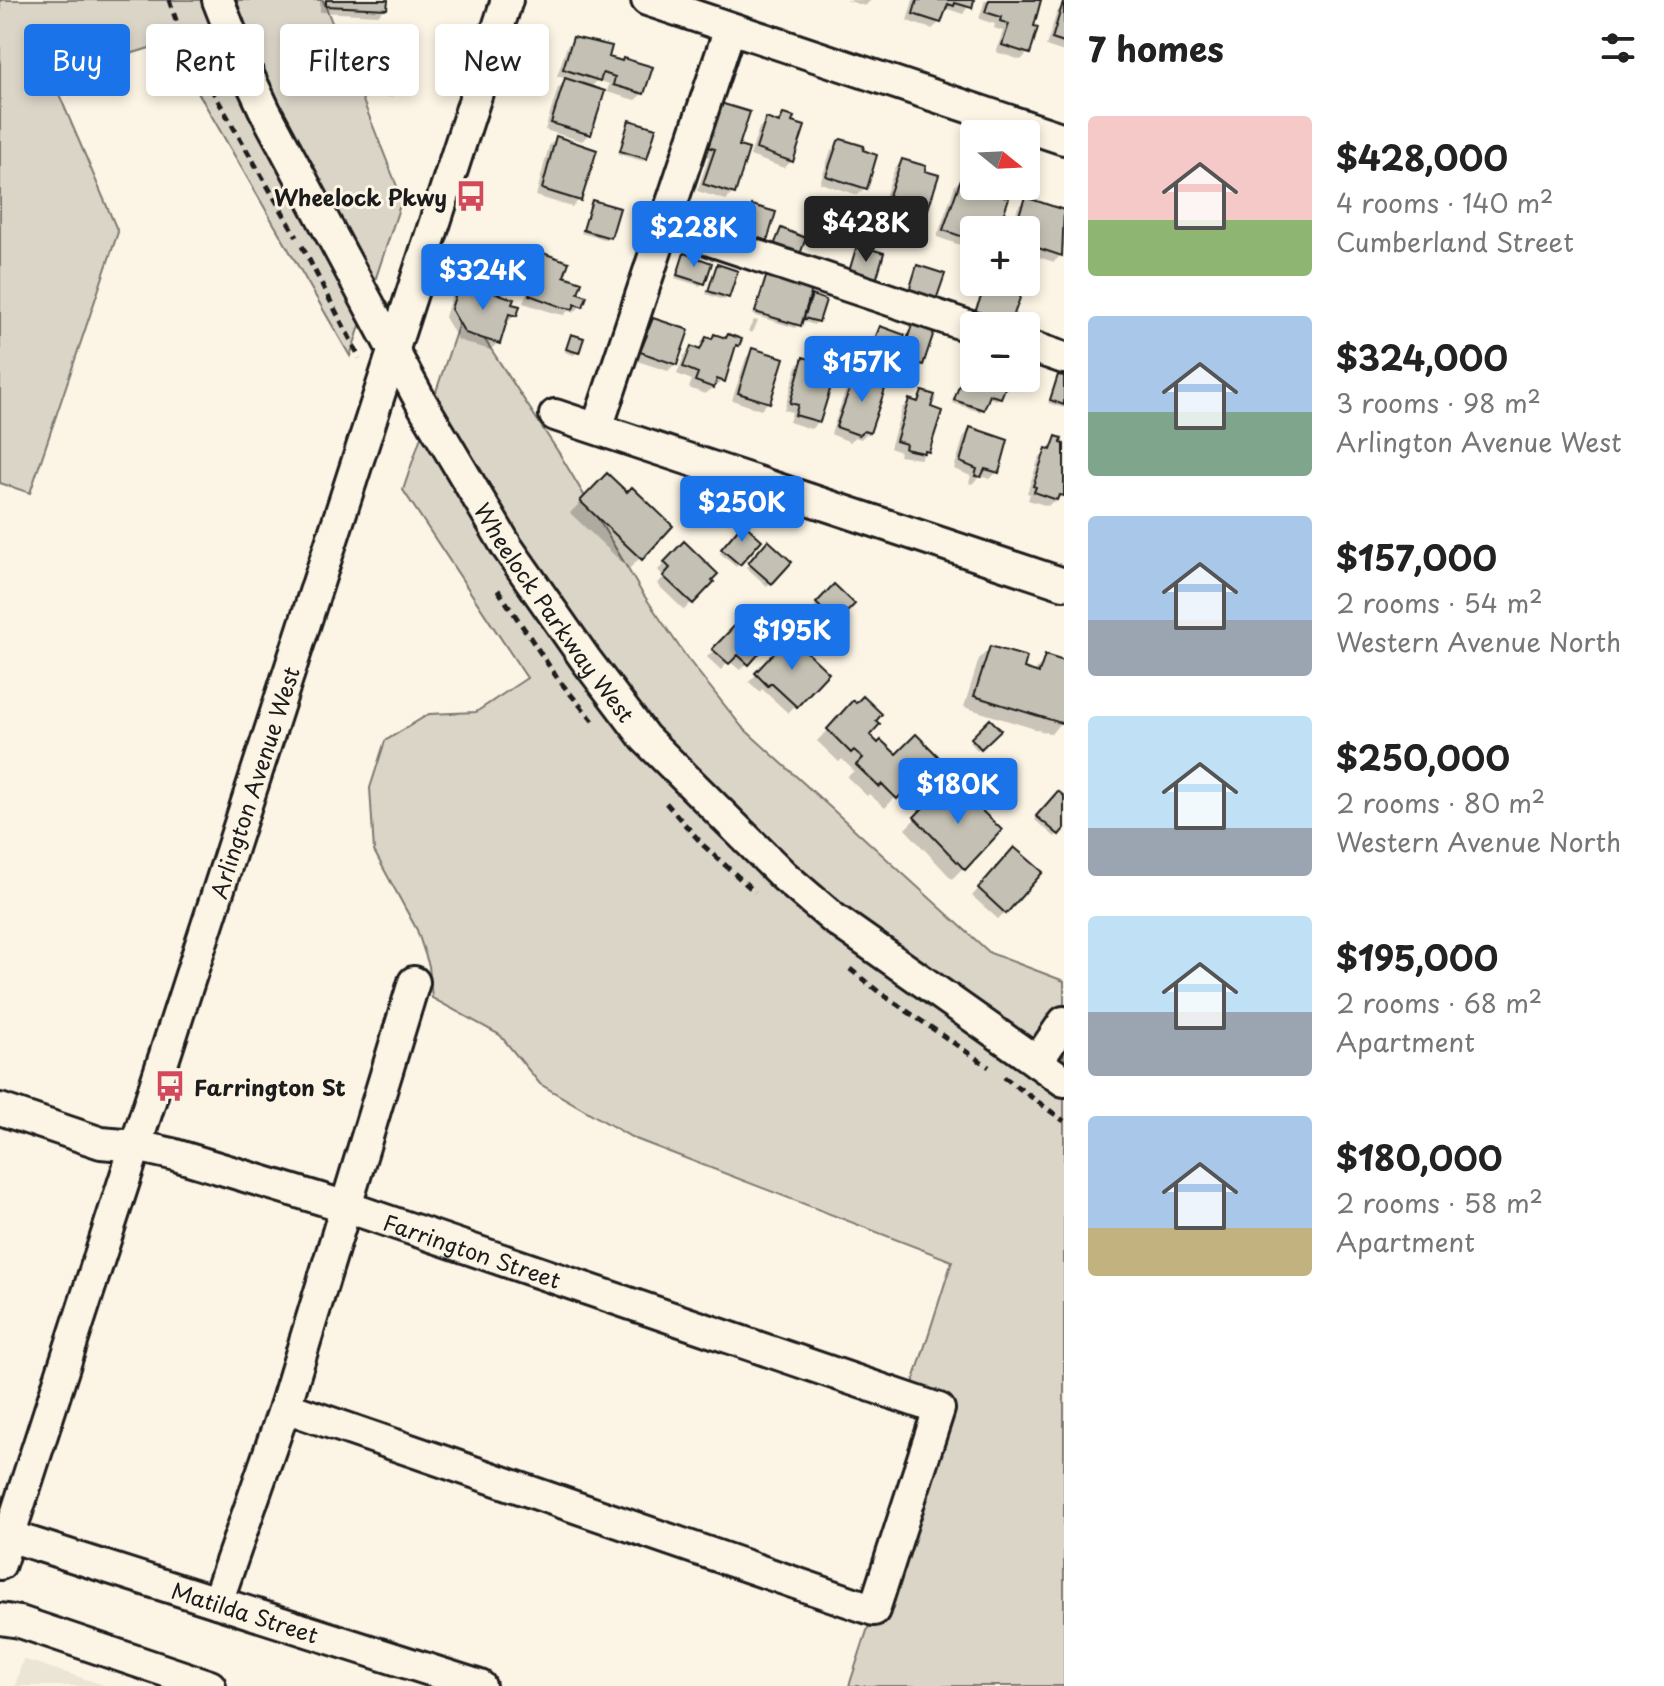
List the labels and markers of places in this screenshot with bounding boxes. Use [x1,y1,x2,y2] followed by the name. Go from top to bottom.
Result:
[454,179,488,213] bus stop icon: Wheelock Pkwy
[274,180,447,213] place label: Wheelock Pkwy
[810,196,922,264] pin: $428K
[638,201,750,269] pin: $228K
[427,244,539,312] pin: $324K
[806,336,918,404] pin: $157K
[686,476,798,544] pin: $250K
[736,604,848,672] pin: $195K
[902,758,1014,826] pin: $180K
[153,1069,187,1103] bus stop icon: Farrington St
[194,1070,346,1103] place label: Farrington St

